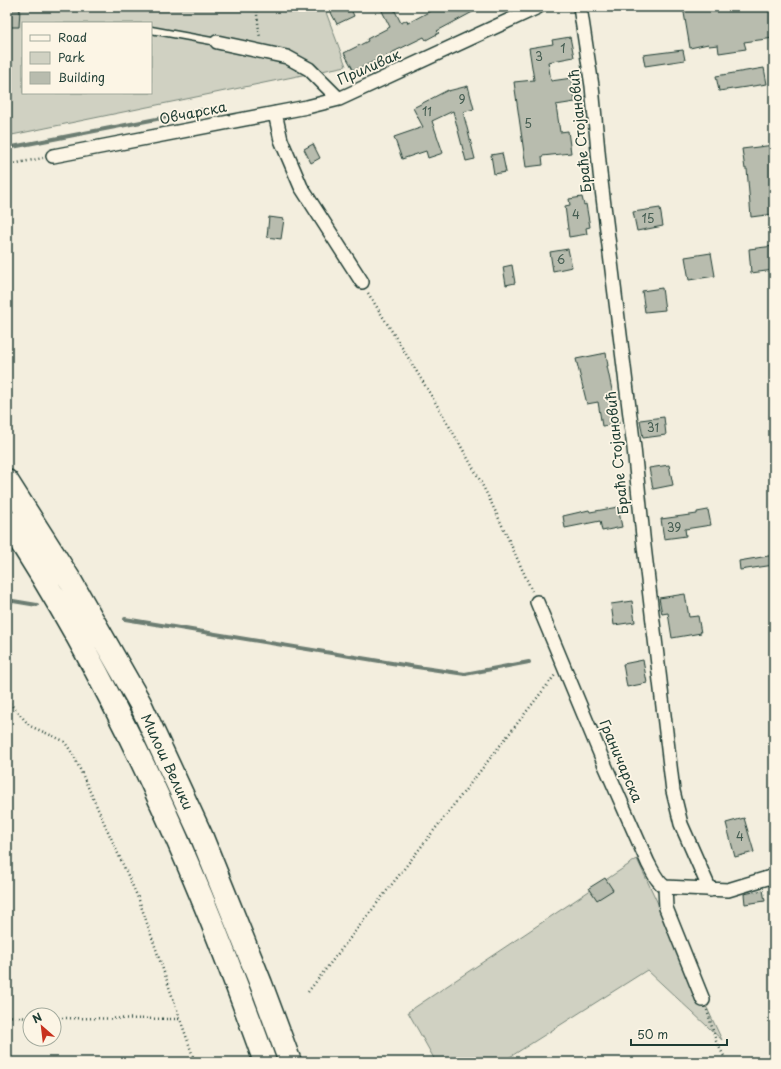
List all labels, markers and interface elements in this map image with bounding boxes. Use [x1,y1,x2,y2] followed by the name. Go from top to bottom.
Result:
[22,22,152,94] legend
[58,28,87,46] text: Road
[560,39,566,57] house number: 1
[334,43,405,90] street label: Приливак
[535,47,543,65] house number: 3
[58,48,85,66] text: Park
[58,68,105,86] text: Building
[563,68,596,194] street label: Браће Стојановић
[458,90,466,108] house number: 9
[158,96,229,129] street label: Овчарска
[422,102,432,120] house number: 11
[524,114,532,132] house number: 5
[572,205,580,223] house number: 4
[641,209,655,227] house number: 15
[557,250,565,268] house number: 6
[600,390,633,516] street label: Браће Стојановић
[647,418,659,436] house number: 31
[667,518,681,536] house number: 39
[136,710,199,813] street label: Милош Велики
[595,716,649,806] street label: Граничарска
[736,827,744,845] house number: 4
[22,1007,62,1047] north arrow
[29,1008,45,1027] text: N
[631,1021,727,1047] scale bar
[637,1025,668,1043] text: 50 m

